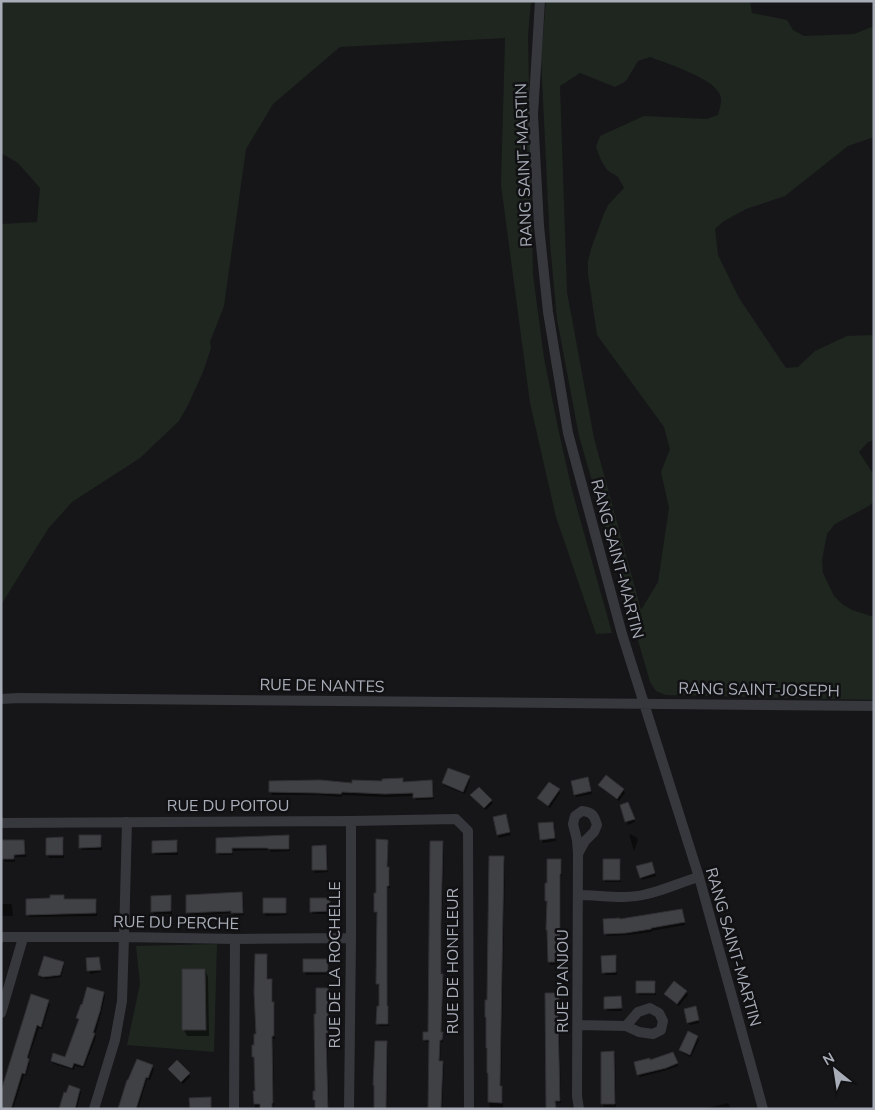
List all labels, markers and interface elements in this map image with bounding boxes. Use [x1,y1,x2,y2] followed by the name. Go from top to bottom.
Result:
[510,83,538,247] street label: RANG SAINT-MARTIN
[585,477,649,641] street label: RANG SAINT-MARTIN
[259,674,385,698] street label: RUE DE NANTES
[678,678,840,702] street label: RANG SAINT-JOSEPH
[167,795,289,817] street label: RUE DU POITOU
[700,865,766,1029] street label: RANG SAINT-MARTIN
[324,881,346,1049] street label: RUE DE LA ROCHELLE
[442,887,464,1034] street label: RUE DE HONFLEUR
[113,911,239,935] street label: RUE DU PERCHE
[552,929,574,1033] street label: RUE D'ANJOU
[810,1045,860,1095] north arrow
[819,1048,838,1070] text: N

